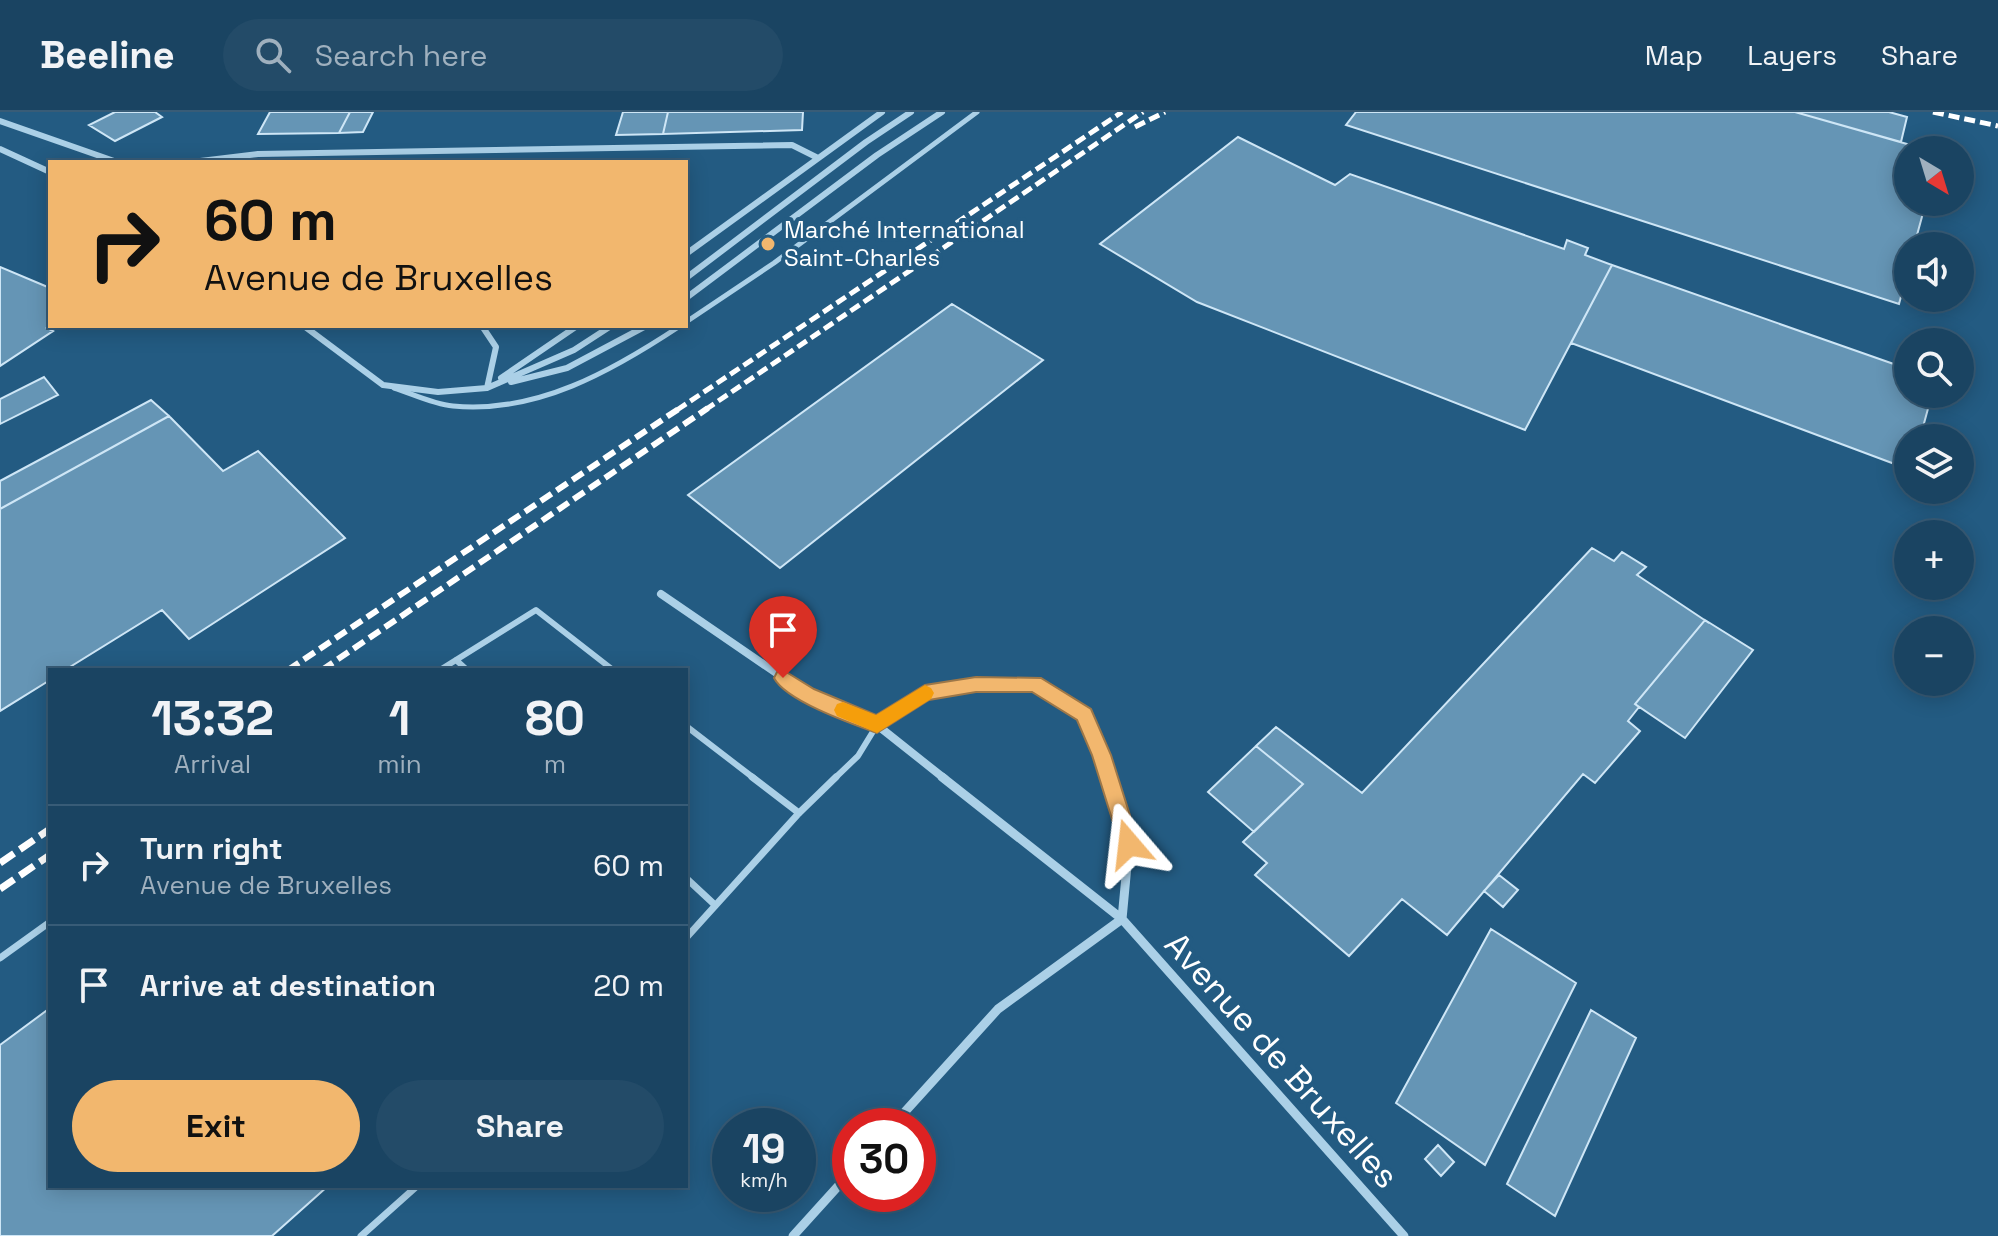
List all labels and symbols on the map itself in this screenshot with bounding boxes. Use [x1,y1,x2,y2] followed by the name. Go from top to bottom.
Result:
[1894,136,1974,216] north arrow
[784,214,1025,273] place label: Marché International Saint-Charles
[759,235,777,253] marker: Marché International Saint-Charles
[749,596,817,678] pin
[1087,802,1171,886] position arrow
[1155,923,1408,1197] street label: Avenue de Bruxelles
[832,1108,936,1212] speed limit sign: 30

